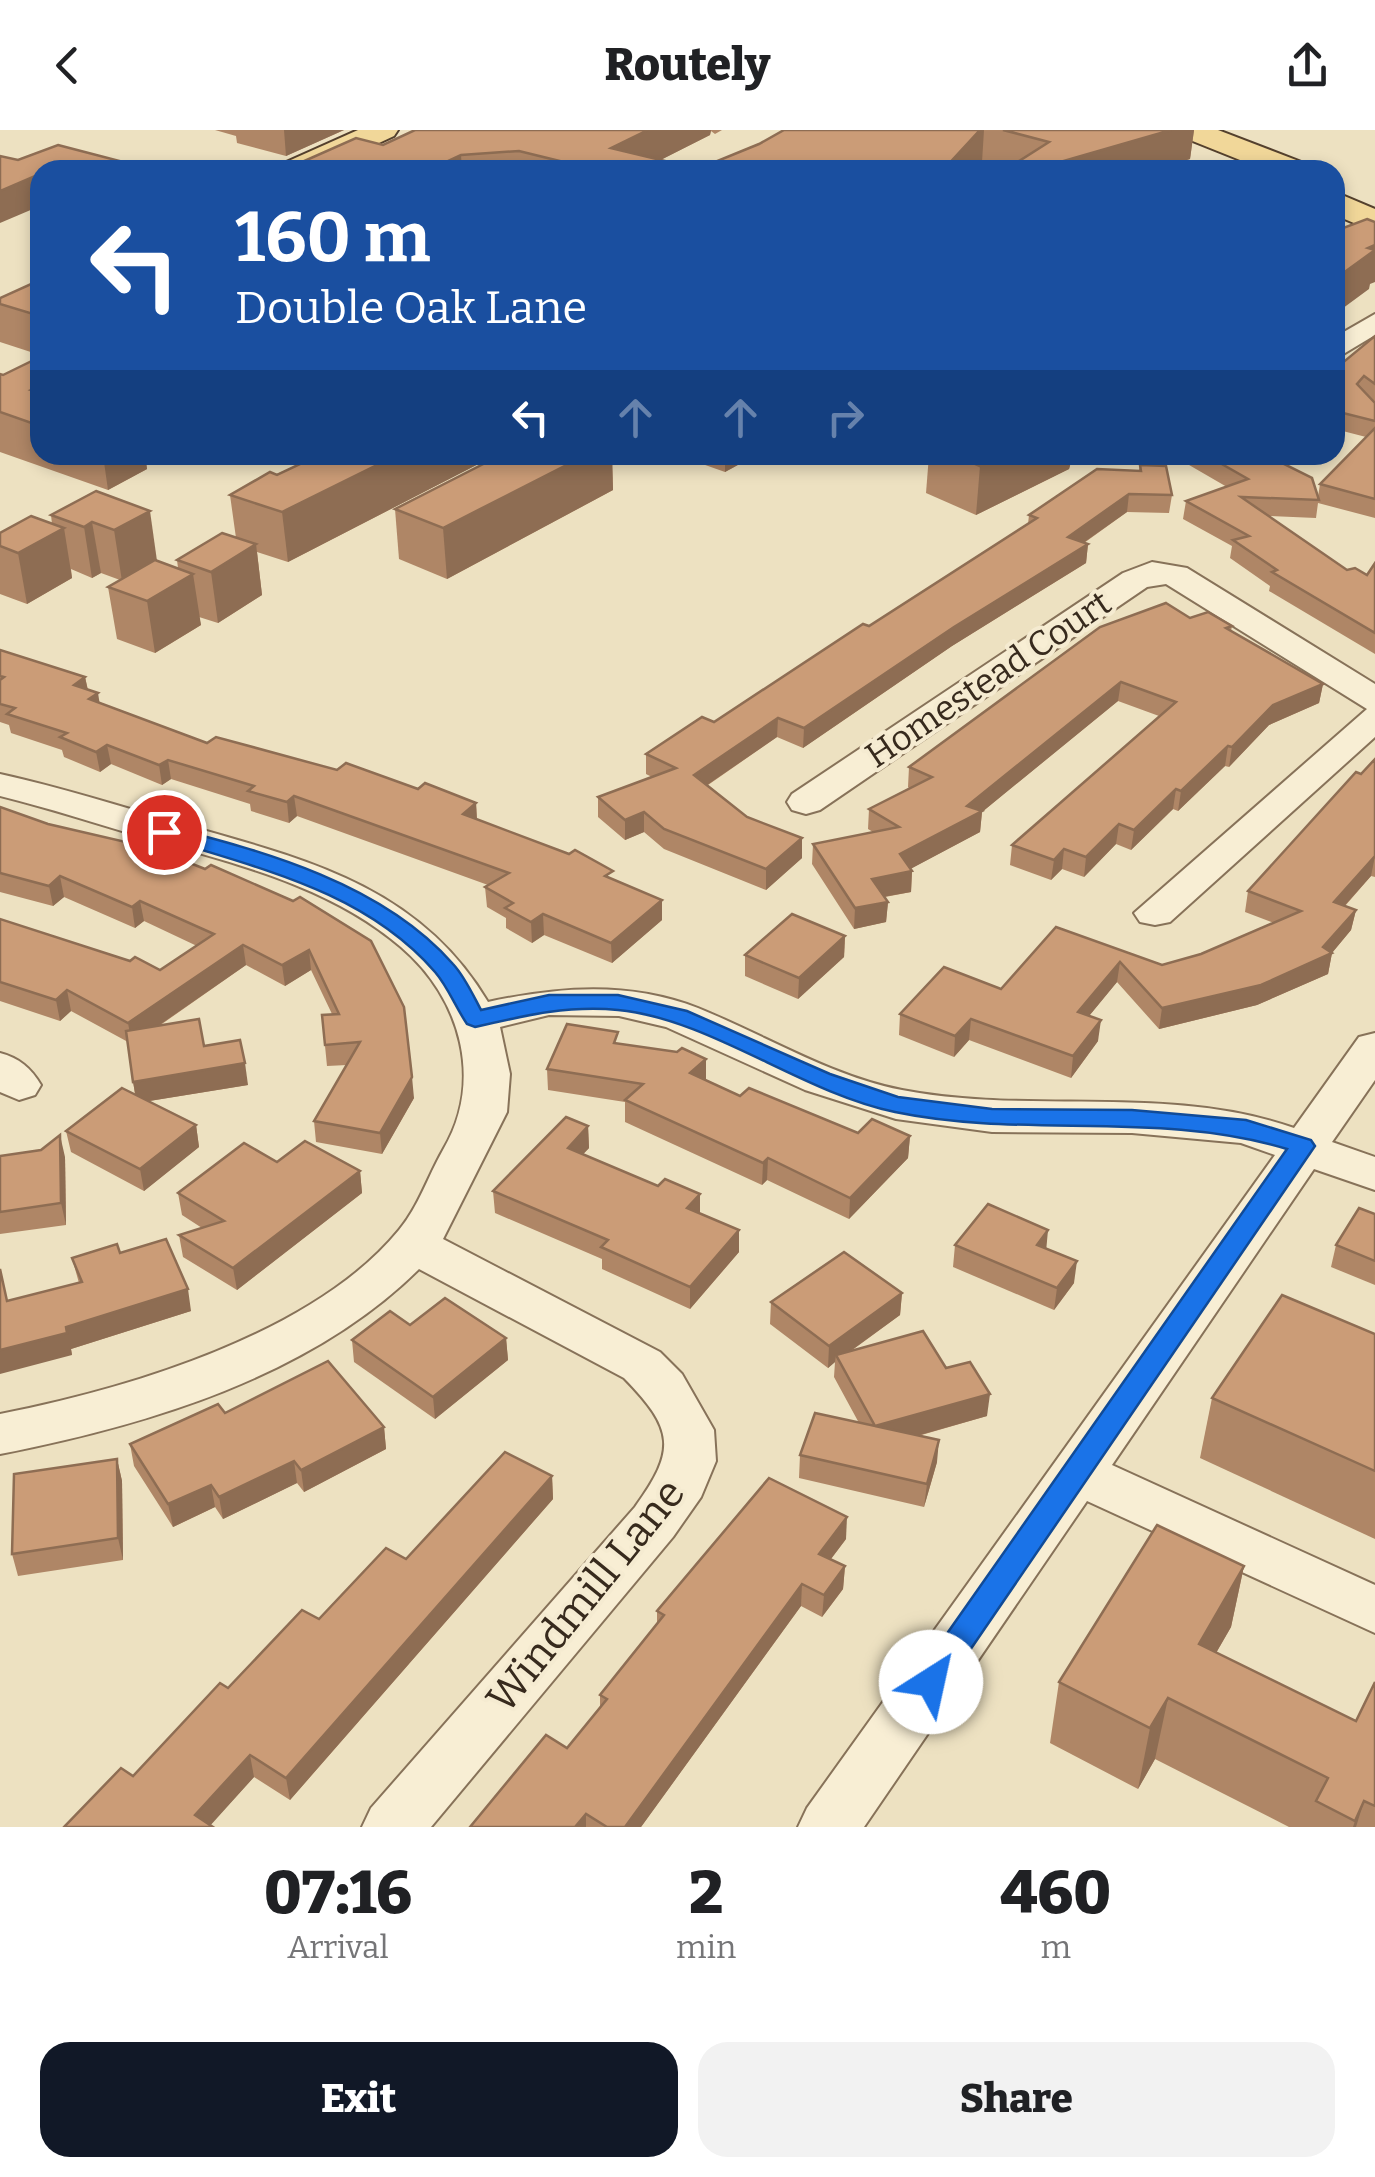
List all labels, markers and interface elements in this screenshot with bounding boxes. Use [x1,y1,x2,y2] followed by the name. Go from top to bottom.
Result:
[40,38,95,93] icon: back
[605,38,770,92] text: Routely
[1280,38,1335,93] icon: share
[235,196,430,280] text: 160 m
[70,200,200,330] icon: left
[235,281,587,335] text: Double Oak Lane
[503,390,558,445] icon: left
[608,390,663,445] icon: ahead
[713,390,768,445] icon: ahead
[818,390,873,445] icon: right
[857,581,1119,777] street label: Homestead Court
[122,790,207,875] pin
[137,805,192,860] icon: arrive
[477,1469,695,1722] street label: Windmill Lane
[879,1630,983,1734] position arrow
[264,1857,412,1929] text: 07:16
[689,1857,723,1929] text: 2
[1000,1857,1111,1929] text: 460
[287,1928,389,1966] text: Arrival
[676,1928,736,1966] text: min
[1040,1928,1071,1966] text: m
[40,2042,678,2157] button: Exit
[698,2042,1335,2157] button: Share

